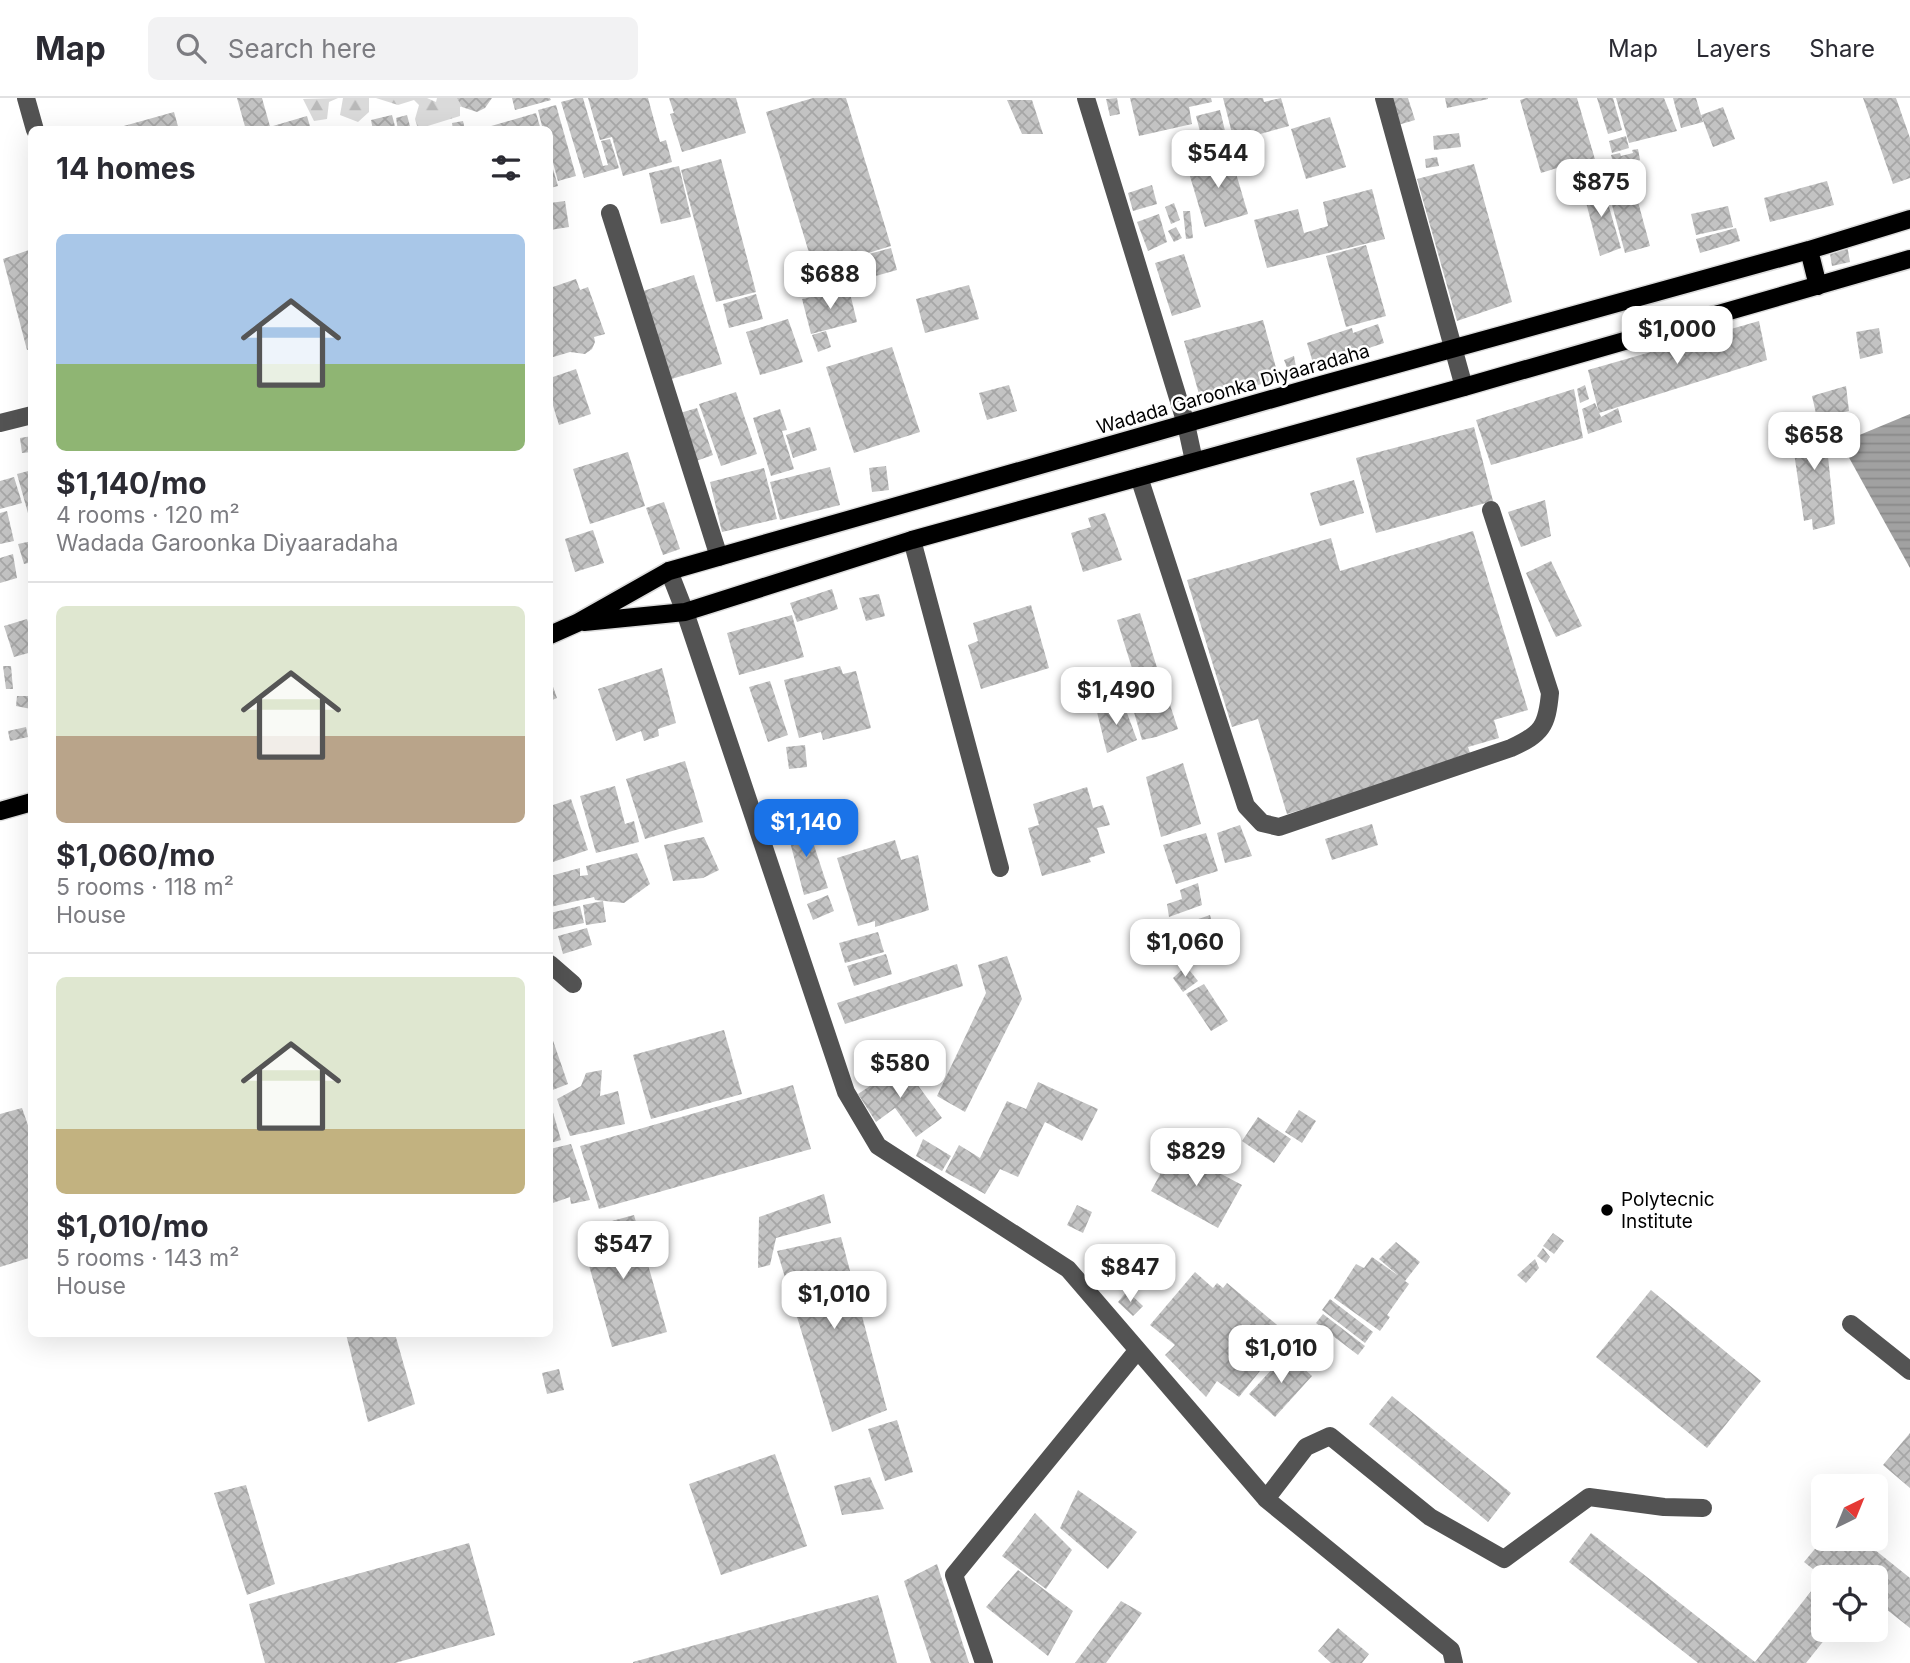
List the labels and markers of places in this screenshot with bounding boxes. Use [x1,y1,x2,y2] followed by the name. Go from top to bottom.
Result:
[1177,130,1259,190] pin: $544
[1560,159,1642,219] pin: $875
[789,252,871,311] pin: $688
[1620,306,1734,366] pin: $1,000
[1773,412,1855,472] pin: $658
[1059,668,1173,727] pin: $1,490
[749,800,863,859] pin: $1,140
[1128,920,1242,979] pin: $1,060
[859,1040,941,1100] pin: $580
[1155,1128,1237,1188] pin: $829
[1621,1188,1715,1233] place label: Polytecnic Institute
[1599,1202,1615,1218] marker: Polytecnic Institute
[582,1222,664,1281] pin: $547
[1089,1244,1171,1304] pin: $847
[777,1272,891,1331] pin: $1,010
[1224,1326,1338,1385] pin: $1,010

